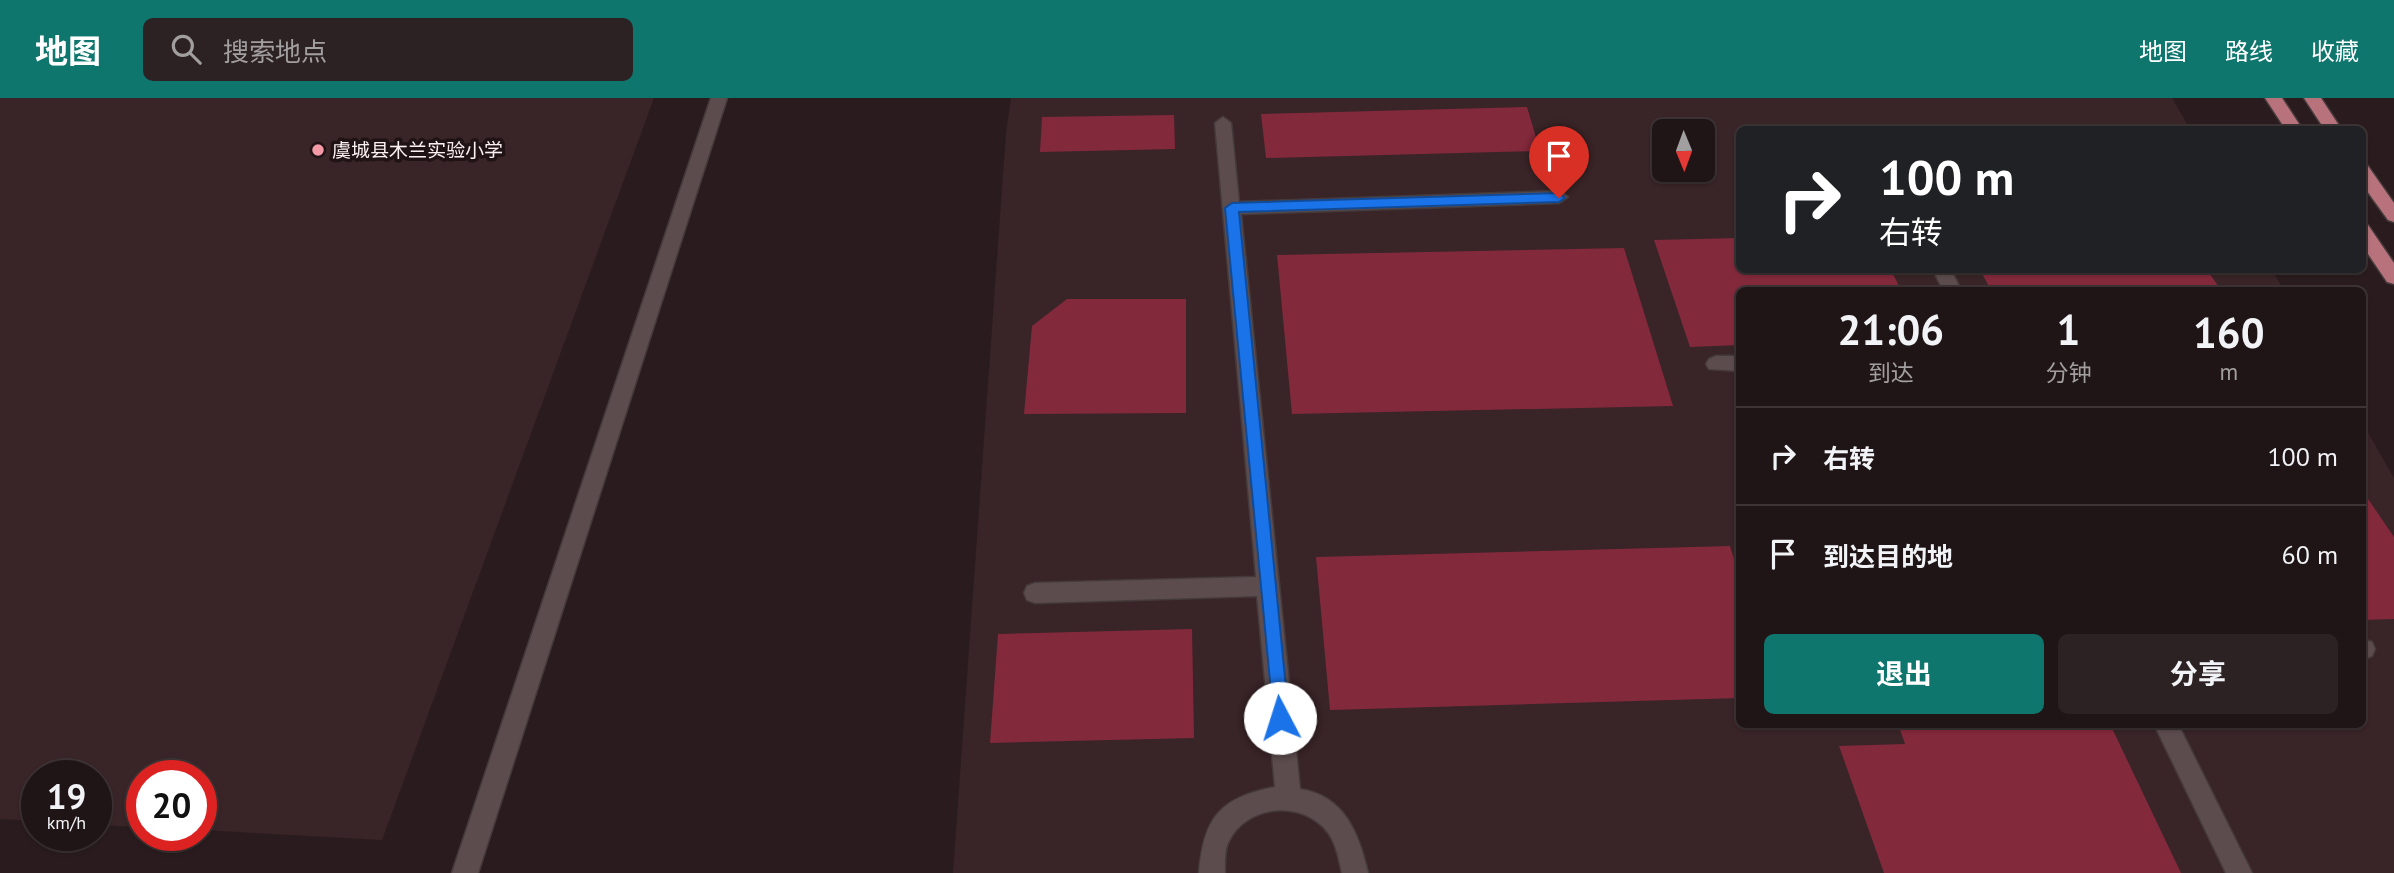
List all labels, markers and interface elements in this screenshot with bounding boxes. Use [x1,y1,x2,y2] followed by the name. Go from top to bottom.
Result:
[143,18,633,81] search box
[35,29,101,72] text: 地图
[167,30,205,68] icon: search
[223,35,327,68] text: 搜索地点
[2139,36,2187,67] text: 地图
[2225,36,2273,67] text: 路线
[2311,36,2359,67] text: 收藏
[1652,119,1715,182] north arrow
[1652,119,1715,182] map controls
[1529,126,1589,198] pin
[1540,137,1578,175] icon: arrive
[332,138,503,162] place label: 虞城县木兰实验小学
[310,142,326,158] marker: 虞城县木兰实验小学
[1879,145,2014,209] text: 100 m
[1764,154,1855,245] icon: right
[1879,211,1943,253] text: 右转
[1837,302,1944,357] text: 21:06
[2057,302,2080,357] text: 1
[2193,305,2264,360] text: 160
[2219,357,2238,386] text: m
[1868,358,1914,387] text: 到达
[2046,358,2092,387] text: 分钟
[1764,437,1802,475] icon: right
[2267,440,2338,473] text: 100 m
[1823,442,1875,475] text: 右转
[1764,535,1802,573] icon: arrive
[2282,538,2338,571] text: 60 m
[1823,540,1953,573] text: 到达目的地
[1764,634,2044,714] button: 退出
[2058,634,2338,714] button: 分享
[1243,681,1317,755] position arrow
[126,760,217,851] speed limit sign: 20
[47,773,86,819] text: 19
[47,811,86,834] text: km/h

